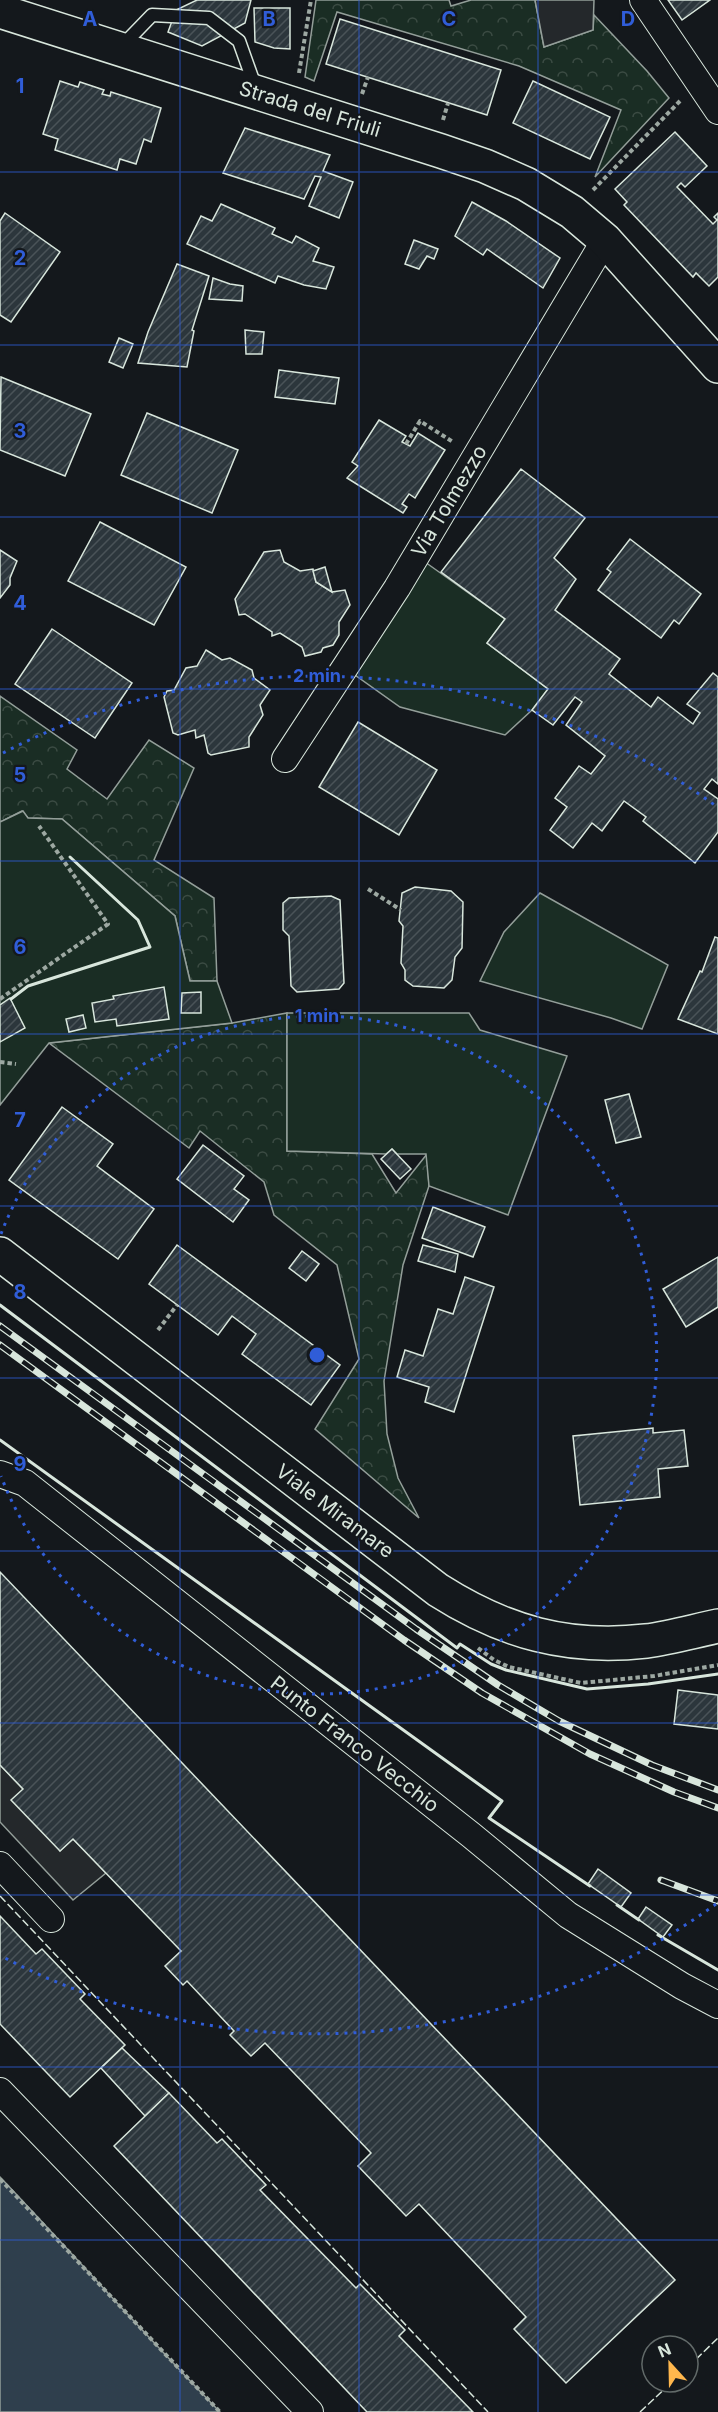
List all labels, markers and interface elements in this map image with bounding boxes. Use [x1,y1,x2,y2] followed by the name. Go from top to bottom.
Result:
[83,7,98,31] text: A
[262,7,276,31] text: B
[442,7,456,31] text: C
[621,7,635,31] text: D
[16,74,24,98] text: 1
[236,76,384,142] street label: Strada del Friuli
[14,246,26,270] text: 2
[14,419,26,443] text: 3
[406,441,492,561] street label: Via Tolmezzo
[13,591,27,615] text: 4
[293,665,341,686] text: 2 min
[14,763,26,787] text: 5
[14,935,27,959] text: 6
[295,1005,339,1026] text: 1 min
[14,1108,26,1132] text: 7
[13,1280,27,1304] text: 8
[307,1345,327,1365] centre of rings
[14,1452,27,1476] text: 9
[271,1459,399,1563] street label: Viale Miramare
[266,1671,444,1817] street label: Punto Franco Vecchio
[640,2334,700,2394] north arrow
[655,2339,674,2362] text: N

